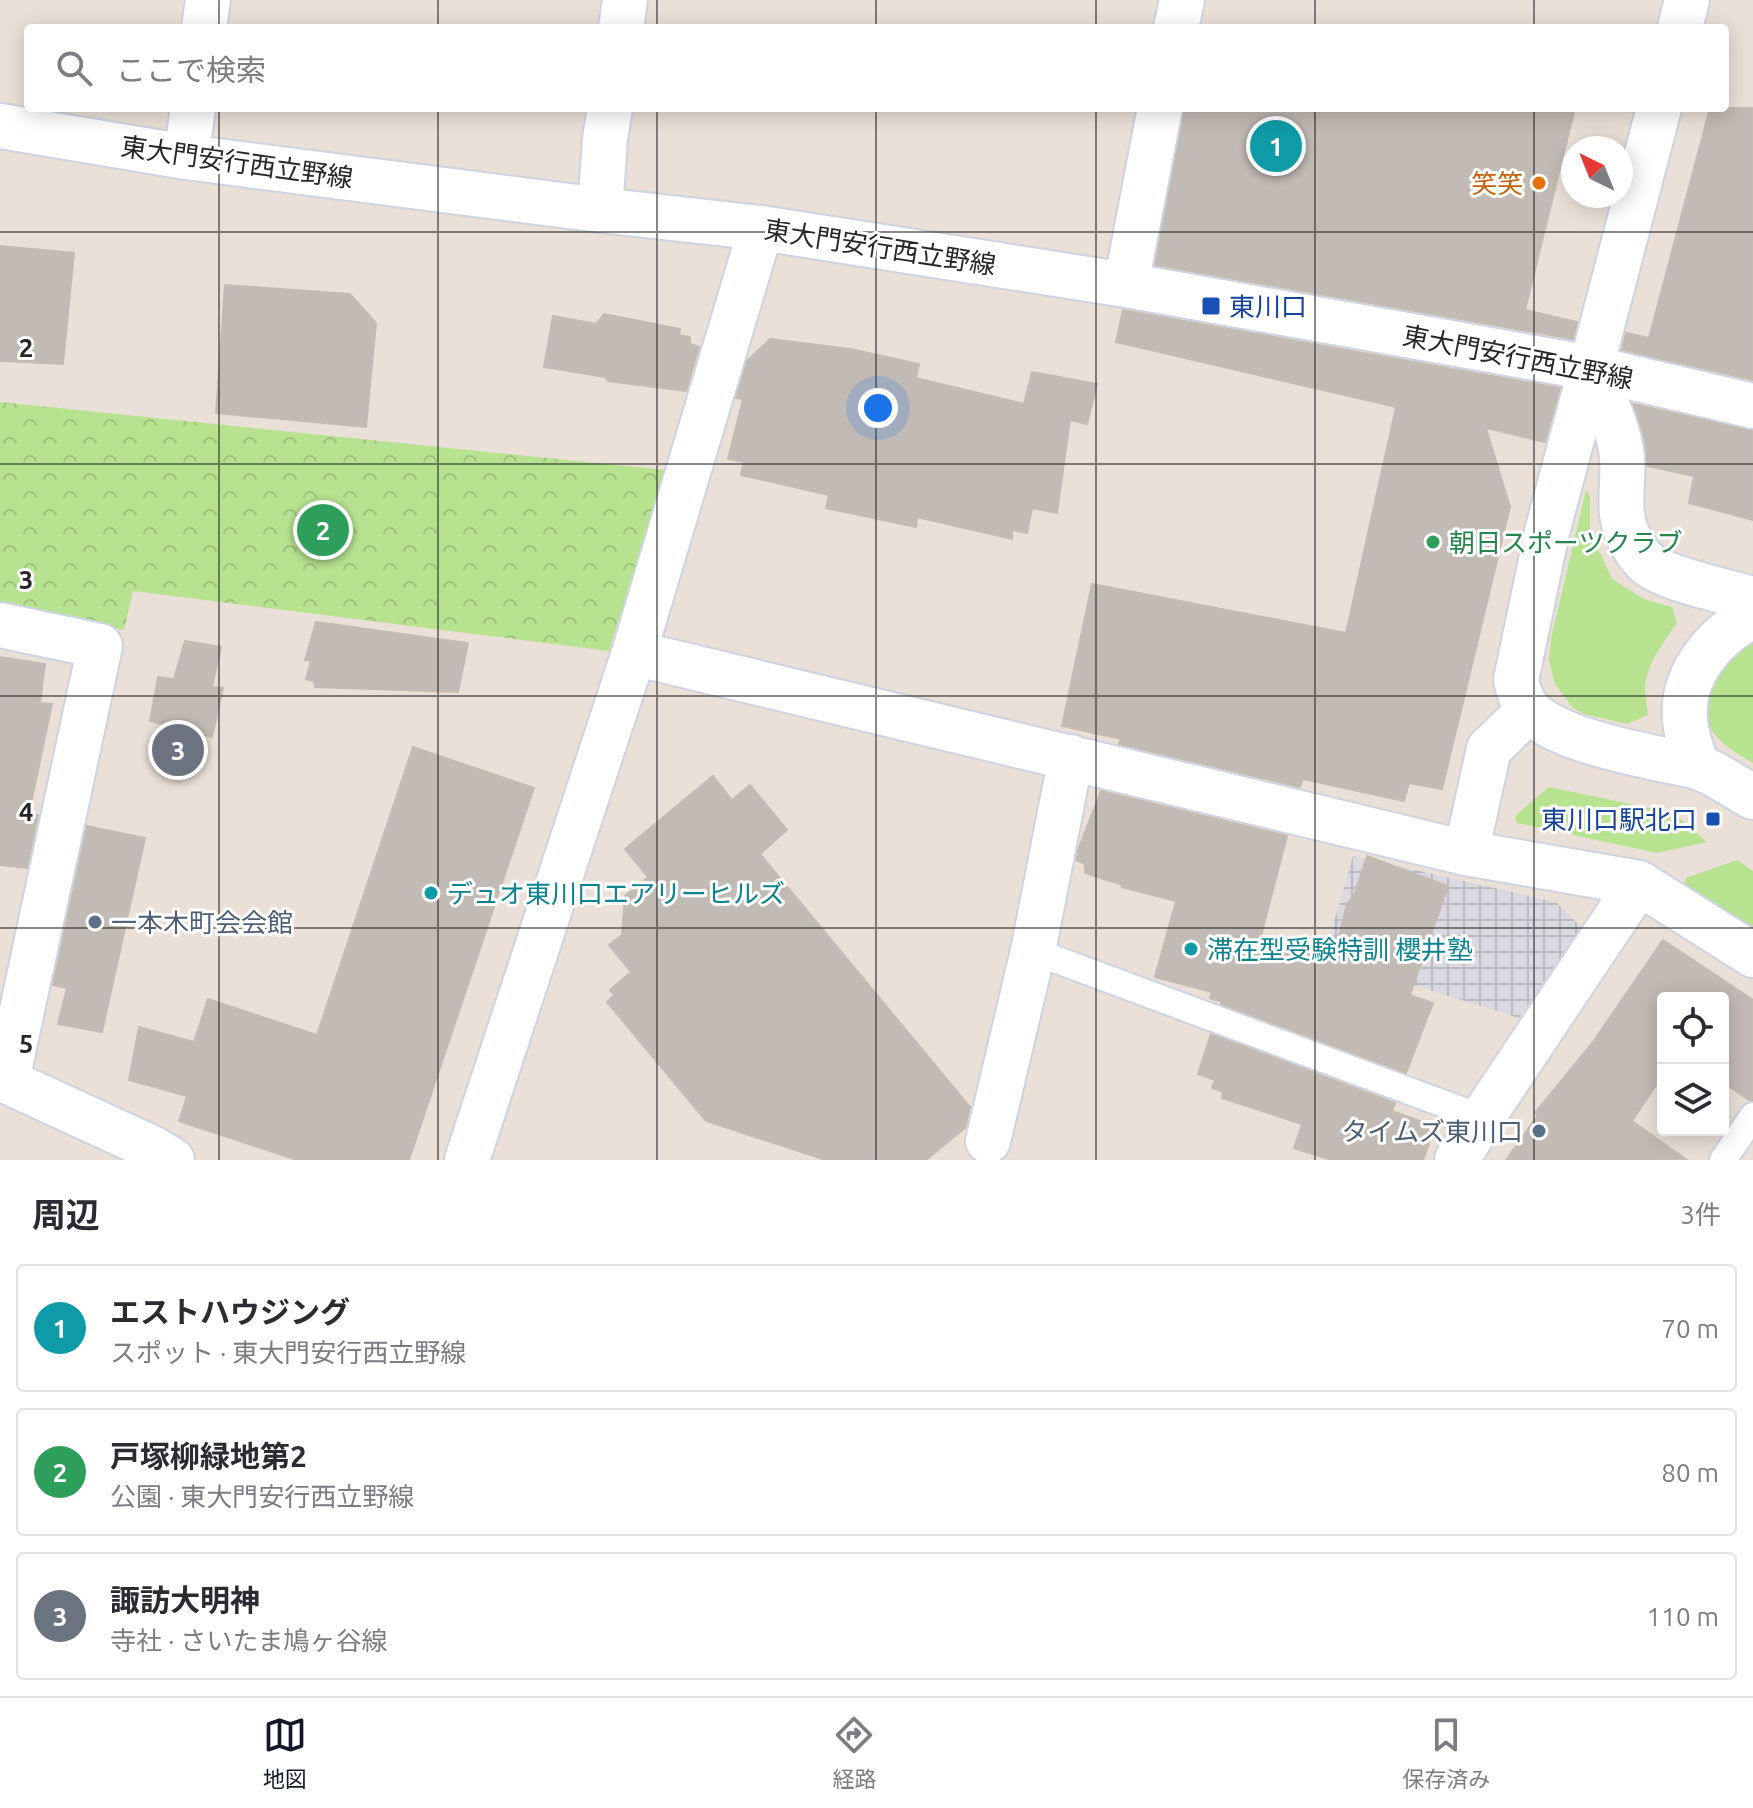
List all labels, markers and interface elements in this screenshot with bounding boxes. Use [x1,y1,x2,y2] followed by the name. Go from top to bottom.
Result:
[24,24,1729,112] search box
[52,46,96,90] icon: search
[116,53,266,87] text: ここで検索
[1250,116,1302,176] pin: 1
[119,131,355,193] street label: 東大門安行西立野線
[1561,136,1633,208] north arrow
[1471,169,1523,198] place label: 笑笑
[1530,174,1548,192] marker: 笑笑
[762,214,998,280] street label: 東大門安行西立野線
[1229,292,1307,321] place label: 東川口
[1200,295,1222,317] marker: 東川口
[1400,320,1636,394] street label: 東大門安行西立野線
[19,333,33,362] text: 2
[858,388,898,428] your location
[297,500,349,560] pin: 2
[1449,528,1682,557] place label: 朝日スポーツクラブ
[1424,533,1442,551] marker: 朝日スポーツクラブ
[19,565,33,594] text: 3
[152,720,204,780] pin: 3
[19,797,33,826] text: 4
[1541,805,1697,834] place label: 東川口駅北口
[1704,810,1722,828] marker: 東川口駅北口
[447,879,785,908] place label: デュオ東川口エアリーヒルズ
[422,884,440,902] marker: デュオ東川口エアリーヒルズ
[111,908,293,937] place label: 一本木町会会館
[86,913,104,931] marker: 一本木町会会館
[1207,935,1473,964] place label: 滞在型受験特訓 櫻井塾
[1182,940,1200,958] marker: 滞在型受験特訓 櫻井塾
[1657,992,1729,1136] map controls
[1657,992,1729,1064] button: locate
[19,1029,33,1058] text: 5
[1657,1064,1729,1136] button: layers
[1342,1117,1523,1146] place label: タイムズ東川口
[1530,1122,1548,1140] marker: タイムズ東川口
[32,1195,100,1233] text: 周辺
[1680,1200,1721,1229] text: 3件
[110,1295,350,1329] text: エストハウジング
[53,1314,67,1343] text: 1
[1661,1314,1719,1343] text: 70 m
[110,1338,466,1367] text: スポット · 東大門安行西立野線
[110,1439,307,1473] text: 戸塚柳緑地第2
[53,1458,67,1487] text: 2
[1661,1458,1719,1487] text: 80 m
[110,1482,414,1511] text: 公園 · 東大門安行西立野線
[110,1583,260,1617] text: 諏訪大明神
[53,1602,67,1631] text: 3
[1647,1602,1719,1631] text: 110 m
[110,1626,388,1655] text: 寺社 · さいたま鳩ヶ谷線
[263,1713,307,1793] tab: 地図
[832,1713,876,1793] tab: 経路
[1402,1713,1490,1793] tab: 保存済み

